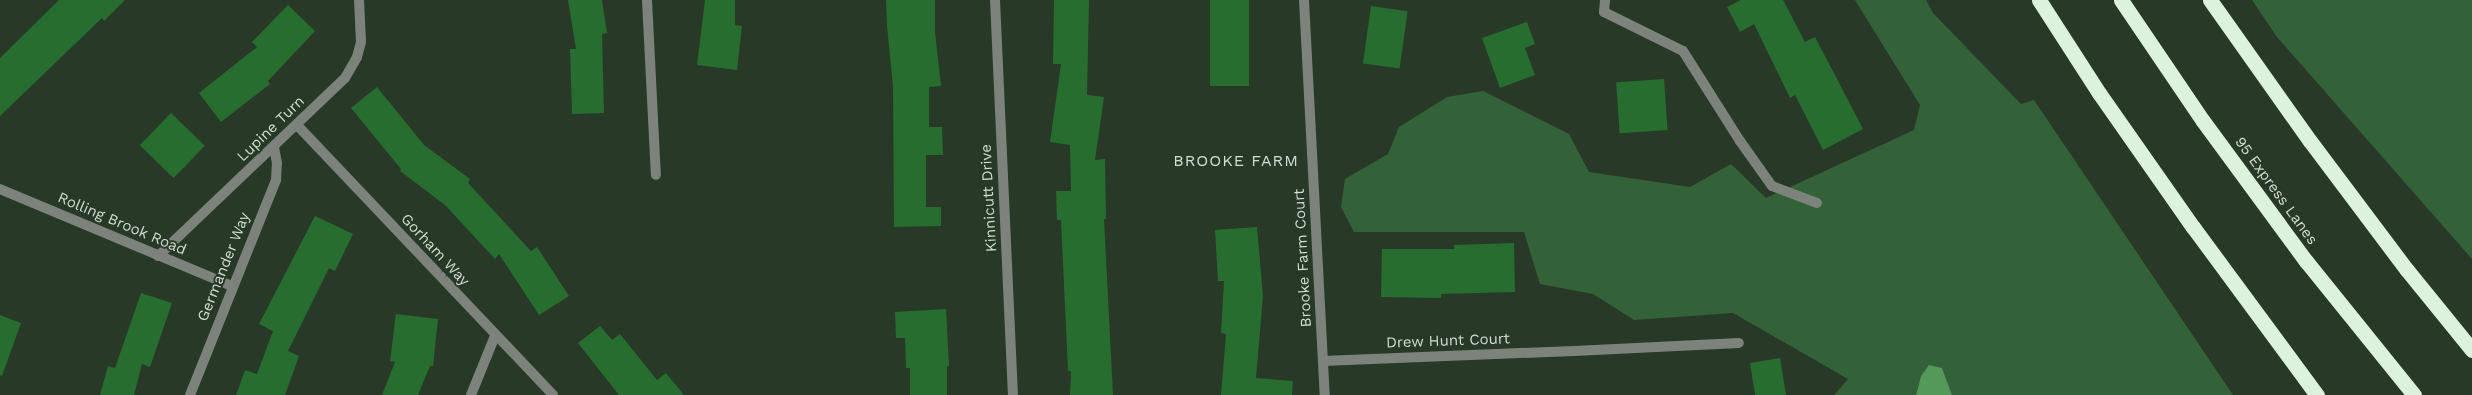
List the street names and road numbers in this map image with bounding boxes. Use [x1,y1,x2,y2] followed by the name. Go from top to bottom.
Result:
[233,92,309,166] street label: Lupine Turn
[2231,134,2321,248] street label: 95 Express Lanes
[977,144,1001,252] street label: Kinnicutt Drive
[1290,188,1316,328] street label: Brooke Farm Court
[55,189,189,259] street label: Rolling Brook Road
[194,210,254,324] street label: Germander Way
[397,210,473,290] street label: Gorham Way
[1386,330,1510,352] street label: Drew Hunt Court

